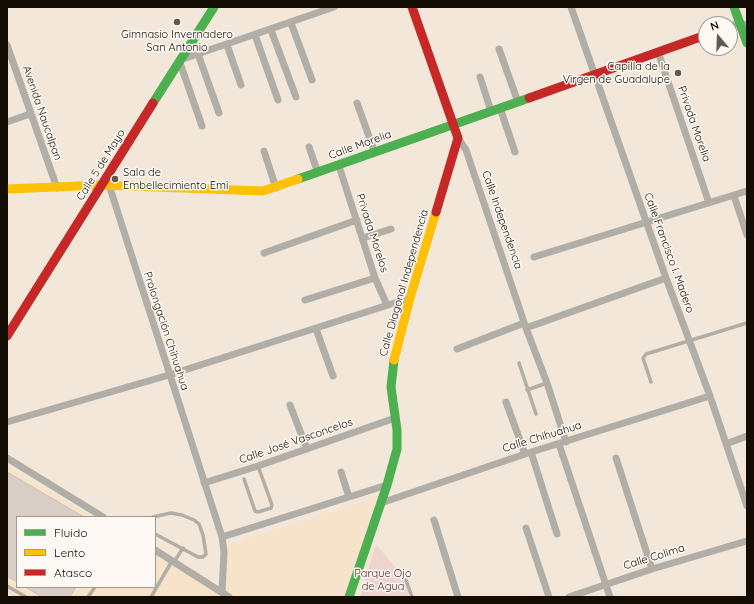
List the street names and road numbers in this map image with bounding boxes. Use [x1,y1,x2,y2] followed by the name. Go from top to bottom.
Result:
[20,64,64,162] street label: Avenida Naucalpan
[675,84,713,164] street label: Privada Morelia
[74,127,128,203] street label: Calle 5 de Mayo
[327,128,393,162] street label: Calle Morelia
[479,169,525,271] street label: Calle Independencia
[641,191,697,315] street label: Calle Francisco I. Madero
[353,192,391,274] street label: Privada Morelos
[377,208,431,358] street label: Calle Diagonal Independencia
[141,270,191,392] street label: Prolongación Chihuahua
[238,415,354,467] street label: Calle José Vasconcelos
[501,419,583,455] street label: Calle Chihuahua
[622,541,686,573] street label: Calle Colima

